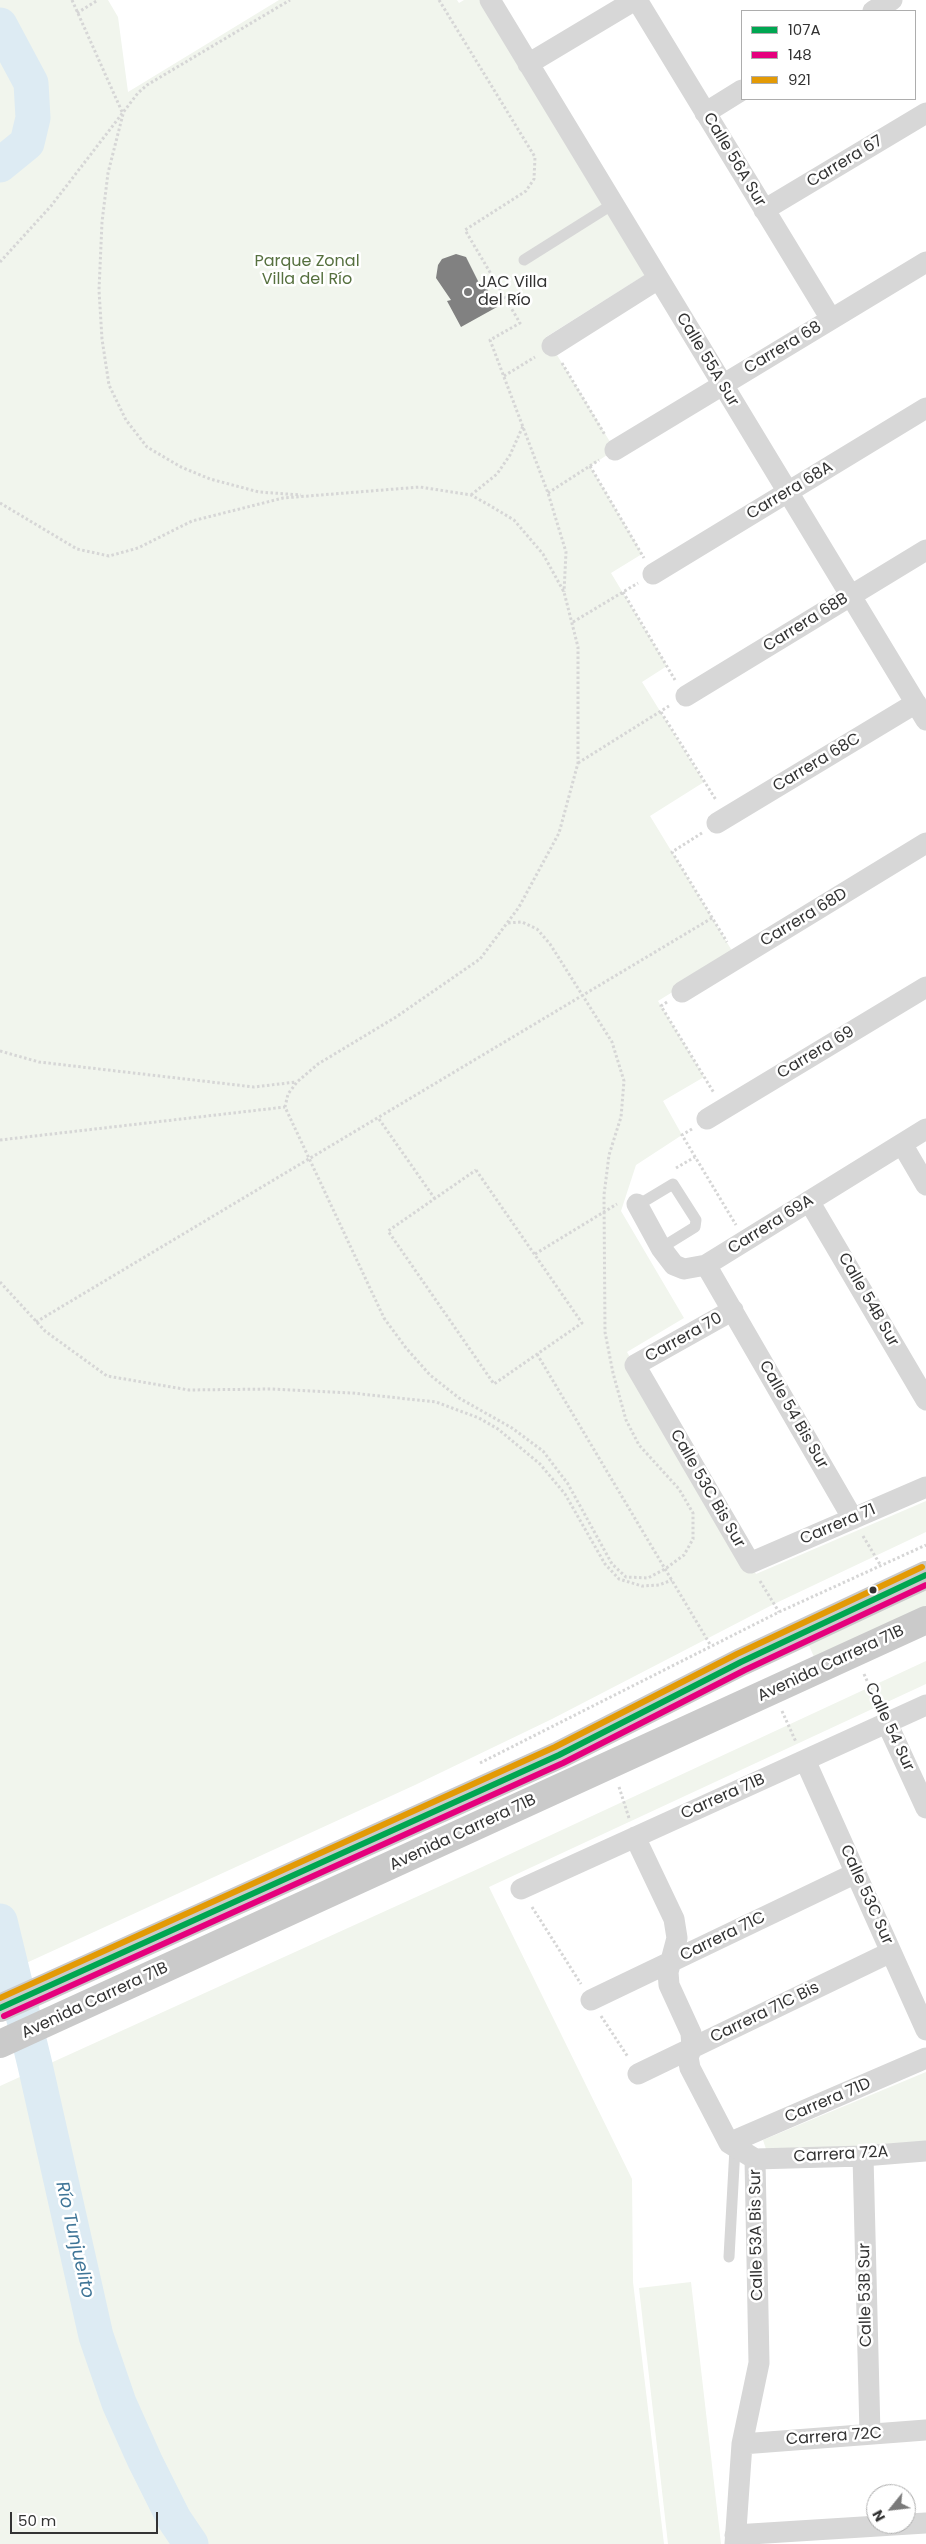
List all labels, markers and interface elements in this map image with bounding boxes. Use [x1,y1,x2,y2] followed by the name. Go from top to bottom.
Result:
[741,10,916,100] legend
[788,19,821,40] text: 107A
[788,44,812,65] text: 148
[788,69,811,90] text: 921
[698,110,770,210] street label: Calle 56A Sur
[804,132,886,192] street label: Carrera 67
[254,252,360,290] park label: Parque Zonal Villa del Río
[478,273,547,311] place label: JAC Villa del Río
[462,286,474,298] marker: JAC Villa del Río
[671,310,743,410] street label: Calle 55A Sur
[741,318,825,378] street label: Carrera 68
[743,458,837,524] street label: Carrera 68A
[760,589,852,657] street label: Carrera 68B
[770,729,864,797] street label: Carrera 68C
[757,885,851,951] street label: Carrera 68D
[774,1023,858,1083] street label: Carrera 69
[725,1191,817,1259] street label: Carrera 69A
[833,1250,903,1350] street label: Calle 54B Sur
[642,1309,726,1367] street label: Carrera 70
[754,1358,832,1472] street label: Calle 54 Bis Sur
[665,1426,749,1552] street label: Calle 53C Bis Sur
[797,1501,879,1549] street label: Carrera 71
[868,1585,878,1595] unlabelled marker
[755,1622,907,1706] street label: Avenida Carrera 71B
[860,1680,918,1774] street label: Calle 54 Sur
[678,1770,768,1824] street label: Carrera 71B
[387,1791,539,1875] street label: Avenida Carrera 71B
[835,1842,897,1948] street label: Calle 53C Sur
[677,1908,769,1966] street label: Carrera 71C
[19,1959,171,2043] street label: Avenida Carrera 71B
[707,1978,823,2048] street label: Carrera 71C Bis
[782,2074,874,2128] street label: Carrera 71D
[793,2143,889,2167] street label: Carrera 72A
[746,2169,768,2301] street label: Calle 53A Bis Sur
[50,2180,98,2300] water label: Río Tunjuelito
[855,2243,877,2347] street label: Calle 53B Sur
[785,2424,883,2450] street label: Carrera 72C
[866,2484,916,2534] north arrow
[12,2502,160,2534] scale bar
[867,2506,890,2525] text: N
[18,2510,56,2531] text: 50 m

